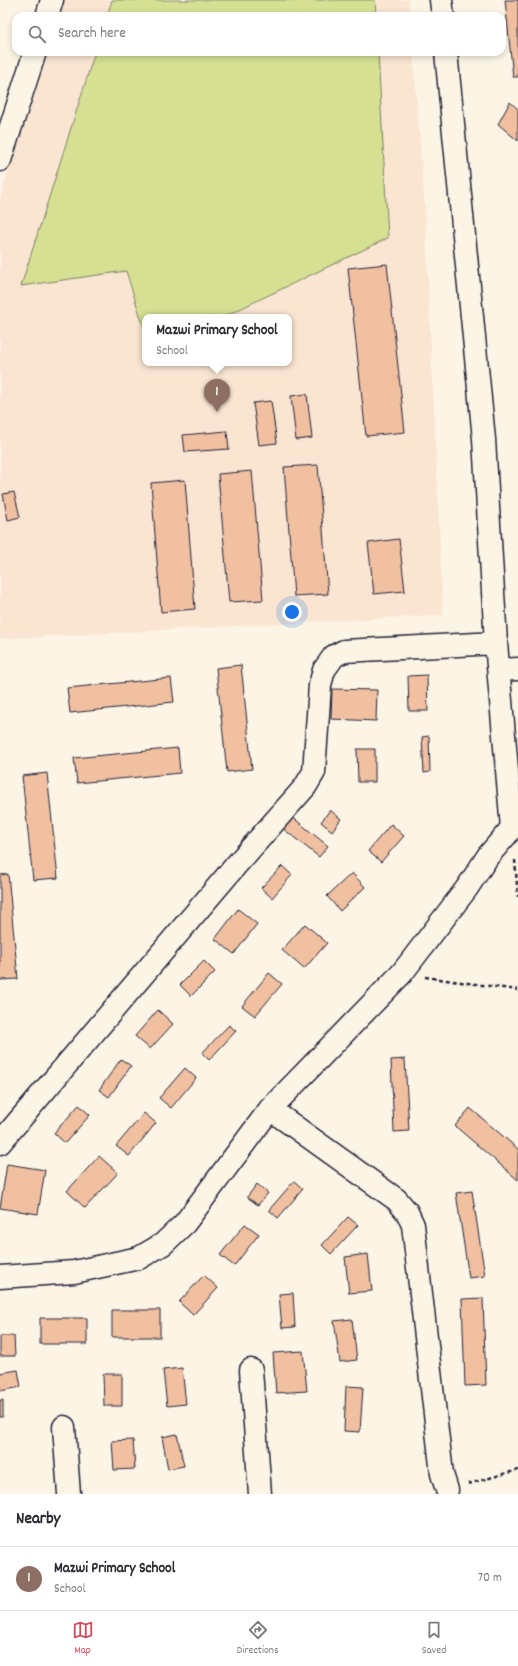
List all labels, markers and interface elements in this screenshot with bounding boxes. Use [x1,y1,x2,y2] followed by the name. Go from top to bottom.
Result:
[12,12,506,56] search box
[26,23,48,45] icon: search
[58,23,126,45] text: Search here
[142,314,292,366] popup
[156,320,278,342] text: Mazwi Primary School
[156,342,188,361] text: School
[204,379,230,412] pin: 1
[282,602,302,622] your location
[16,1508,60,1532] text: Nearby
[54,1558,175,1580] text: Mazwi Primary School
[28,1569,30,1588] text: 1
[478,1569,502,1588] text: 70 m
[54,1580,86,1599] text: School
[72,1619,94,1659] tab: Map
[237,1619,279,1659] tab: Directions
[422,1619,446,1659] tab: Saved

